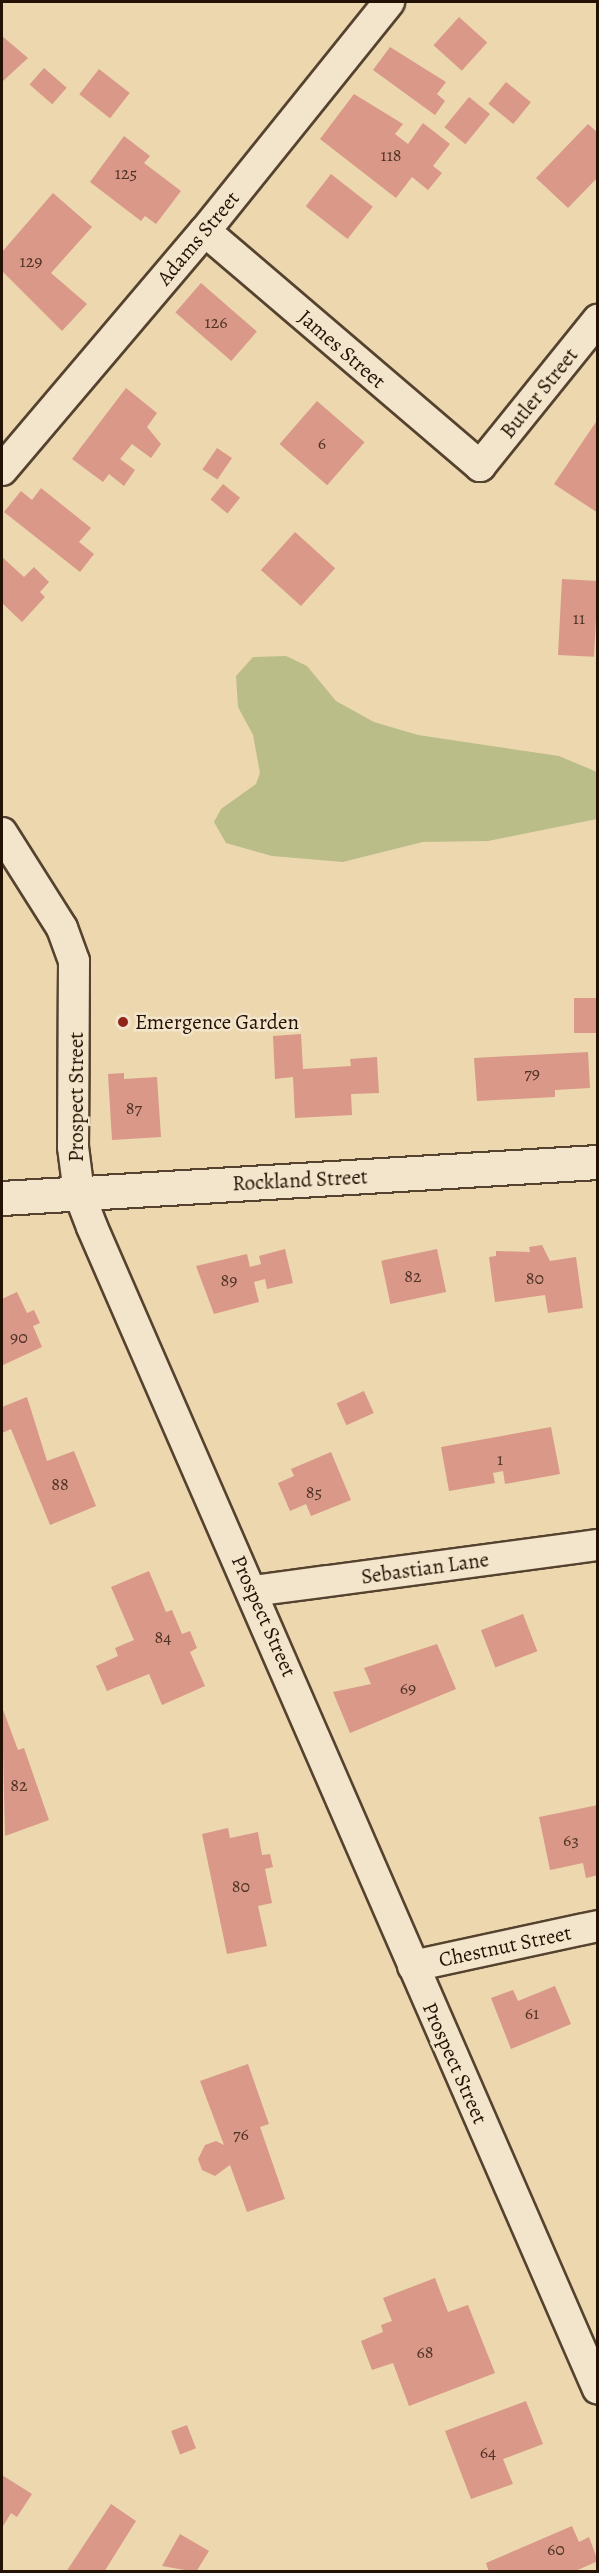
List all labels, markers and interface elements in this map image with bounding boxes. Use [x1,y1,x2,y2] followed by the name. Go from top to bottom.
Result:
[380,144,402,166] house number: 118
[115,162,137,184] house number: 125
[151,186,245,290] street label: Adams Street
[20,250,42,272] house number: 129
[293,304,391,394] street label: James Street
[204,311,228,333] house number: 126
[495,343,583,443] street label: Butler Street
[318,432,326,454] house number: 6
[573,607,585,629] house number: 11
[135,1009,299,1035] place label: Emergence Garden
[116,1015,130,1029] marker: Emergence Garden
[63,1032,89,1162] street label: Prospect Street
[524,1062,540,1084] house number: 79
[126,1097,142,1119] house number: 87
[232,1164,368,1196] street label: Rockland Street
[404,1265,422,1287] house number: 82
[526,1267,544,1289] house number: 80
[221,1269,237,1291] house number: 89
[10,1326,28,1348] house number: 90
[497,1448,503,1470] house number: 1
[51,1473,69,1495] house number: 88
[306,1481,322,1503] house number: 85
[360,1547,490,1589] street label: Sebastian Lane
[226,1551,302,1681] street label: Prospect Street
[155,1626,171,1648] house number: 84
[400,1677,416,1699] house number: 69
[10,1774,28,1796] house number: 82
[563,1829,579,1851] house number: 63
[232,1875,250,1897] house number: 80
[436,1920,574,1972] street label: Chestnut Street
[417,1998,493,2128] street label: Prospect Street
[525,2002,539,2024] house number: 61
[233,2123,249,2145] house number: 76
[416,2341,434,2363] house number: 68
[480,2441,496,2463] house number: 64
[547,2538,565,2560] house number: 60

